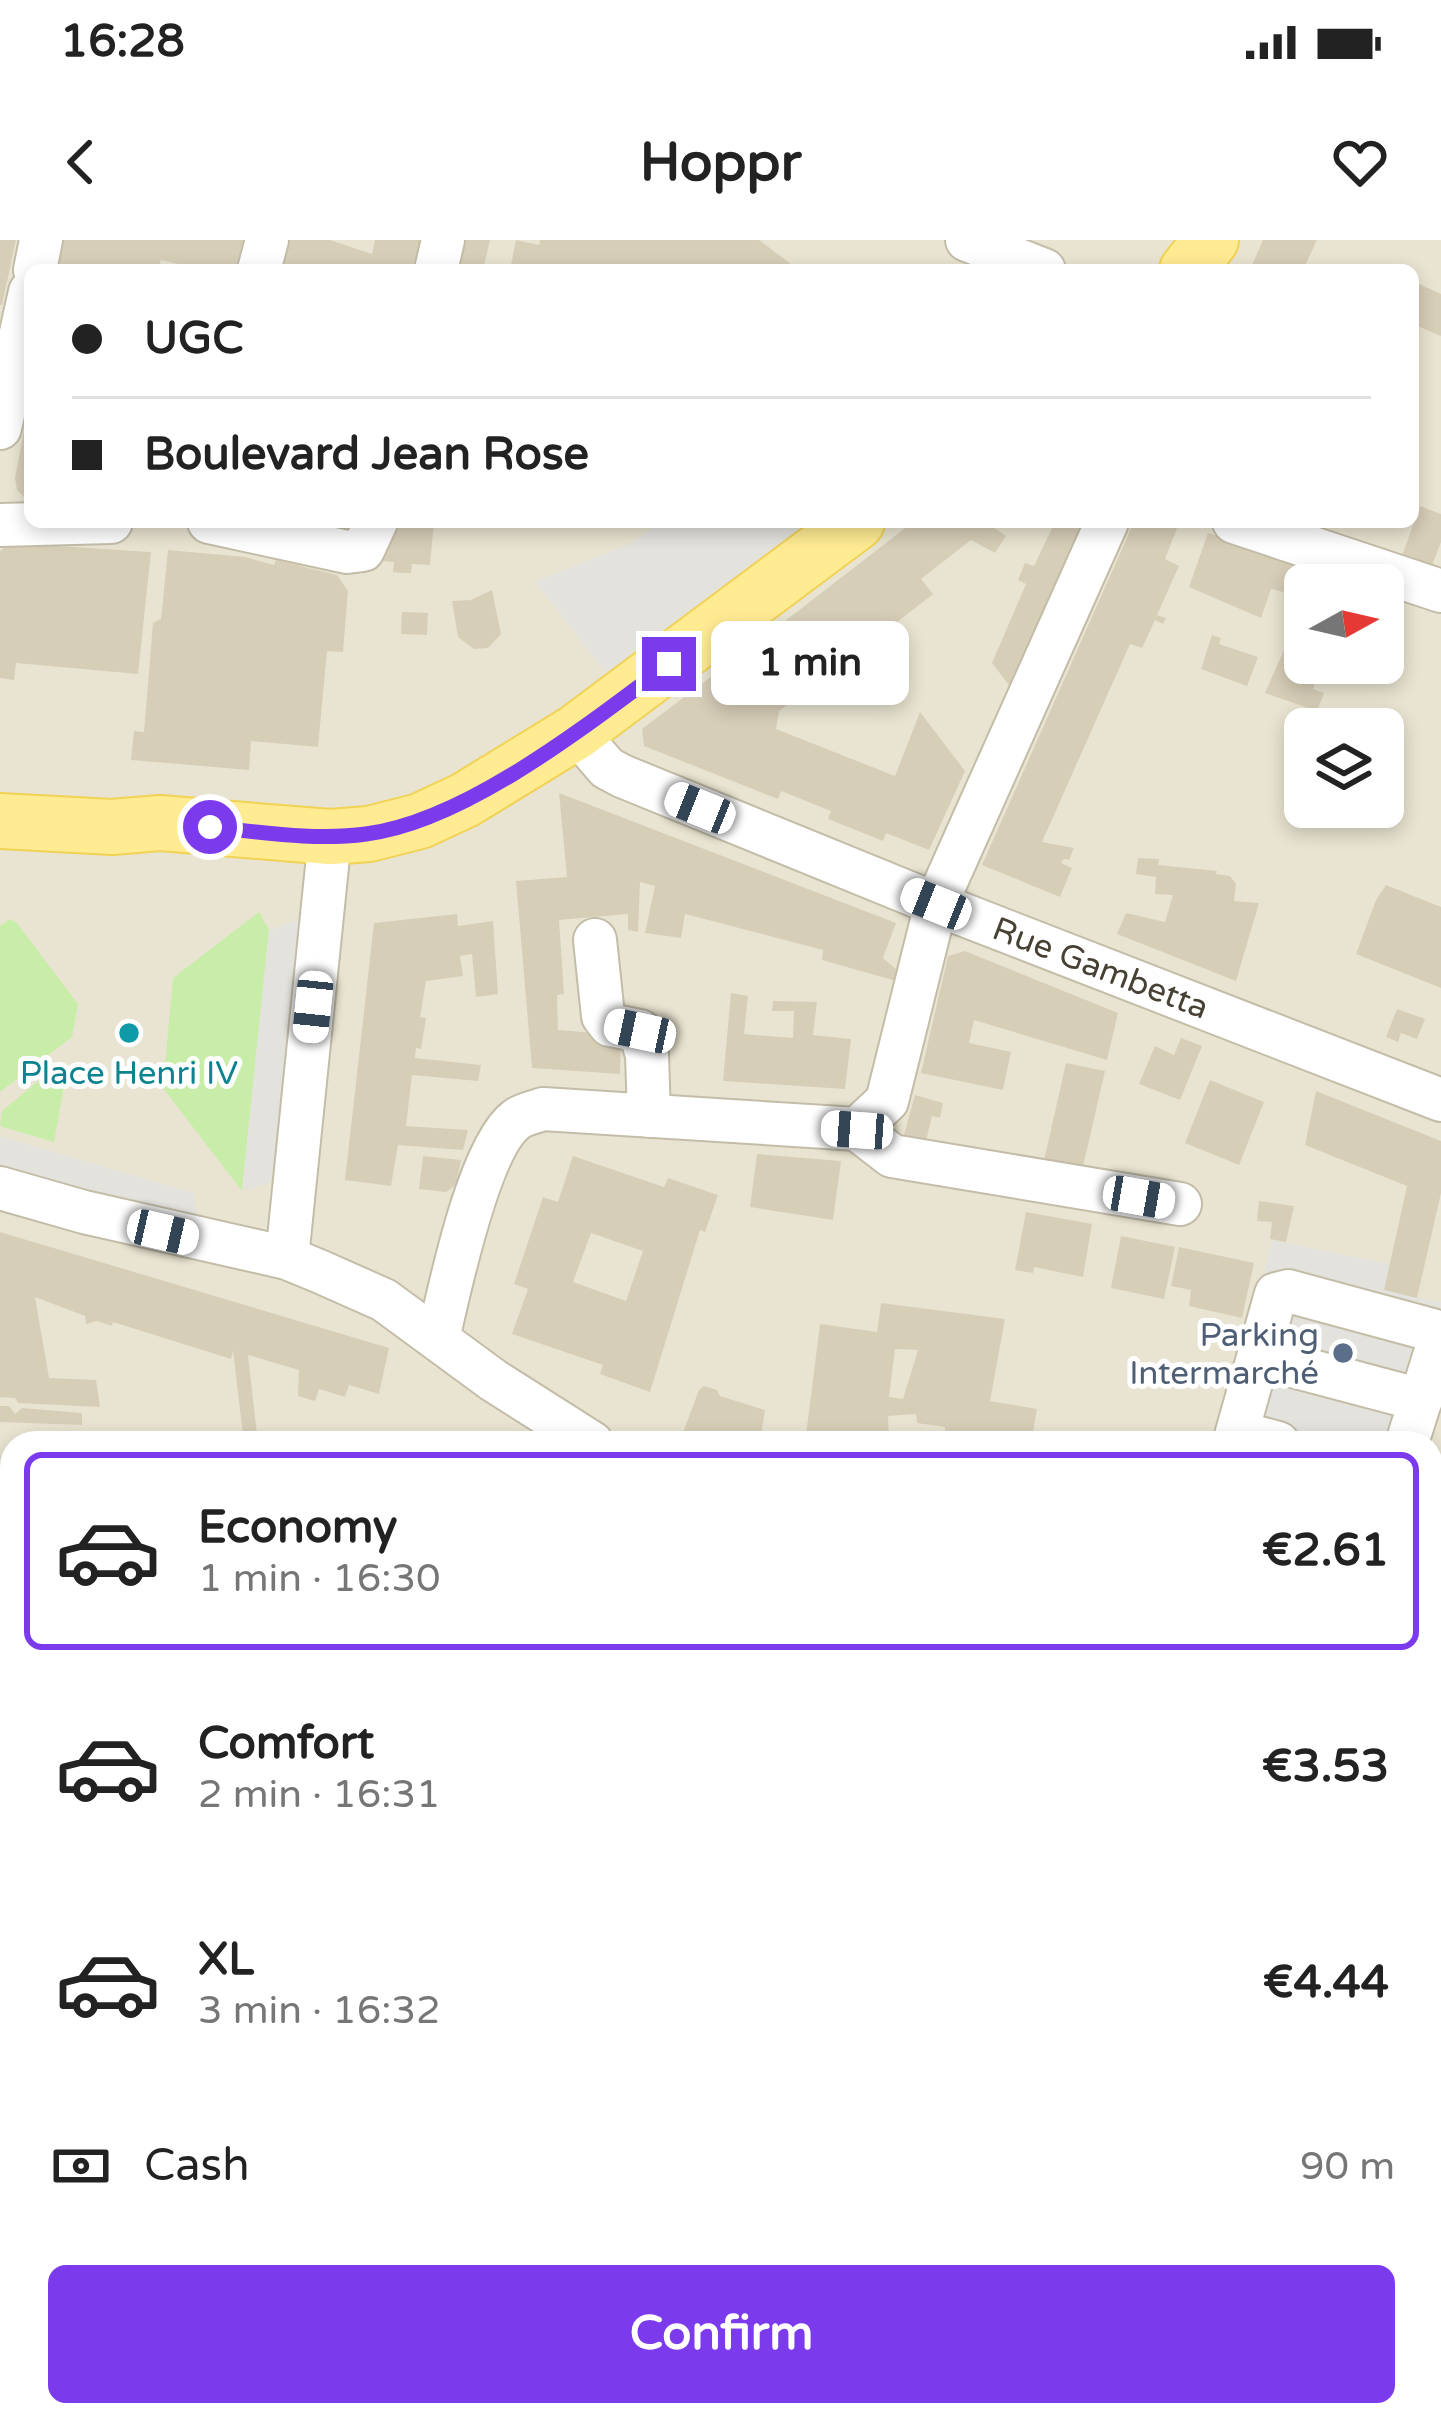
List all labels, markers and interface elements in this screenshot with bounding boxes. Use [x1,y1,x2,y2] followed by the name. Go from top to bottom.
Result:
[60,15,185,69] text: 16:28
[48,129,114,195] icon: back
[1327,129,1393,195] icon: heart
[640,130,801,195] text: Hoppr
[144,312,243,366] text: UGC
[144,428,589,482] text: Boulevard Jean Rose
[1284,564,1404,684] north arrow
[1284,564,1404,828] map controls
[711,622,909,706] callout: 1 min
[642,637,696,691] route end
[758,639,862,686] text: 1 min
[1284,708,1404,828] button: layers
[660,778,740,838] car
[183,800,237,854] route start
[896,874,976,934] car
[987,909,1214,1027] street label: Rue Gambetta
[291,969,335,1045] car
[601,1006,679,1056] car
[116,1020,142,1046] marker: Place Henri IV
[20,1054,238,1093] place label: Place Henri IV
[820,1110,894,1150] car
[1100,1173,1178,1221] car
[124,1206,202,1258] car
[1129,1316,1319,1393] place label: Parking Intermarché
[1330,1340,1356,1366] marker: Parking Intermarché
[54,1497,162,1605] icon: car
[198,1501,397,1555] text: Economy
[1262,1524,1389,1578] text: €2.61
[198,1555,440,1602] text: 1 min · 16:30
[54,1713,162,1821] icon: car
[198,1717,374,1771] text: Comfort
[1262,1740,1389,1794] text: €3.53
[198,1771,440,1818] text: 2 min · 16:31
[54,1929,162,2037] icon: car
[198,1933,254,1987] text: XL
[1263,1956,1389,2010] text: €4.44
[198,1987,440,2034] text: 3 min · 16:32
[48,2133,114,2199] icon: cash
[144,2139,250,2193] text: Cash
[1300,2143,1395,2190] text: 90 m
[48,2265,1395,2403] button: Confirm

